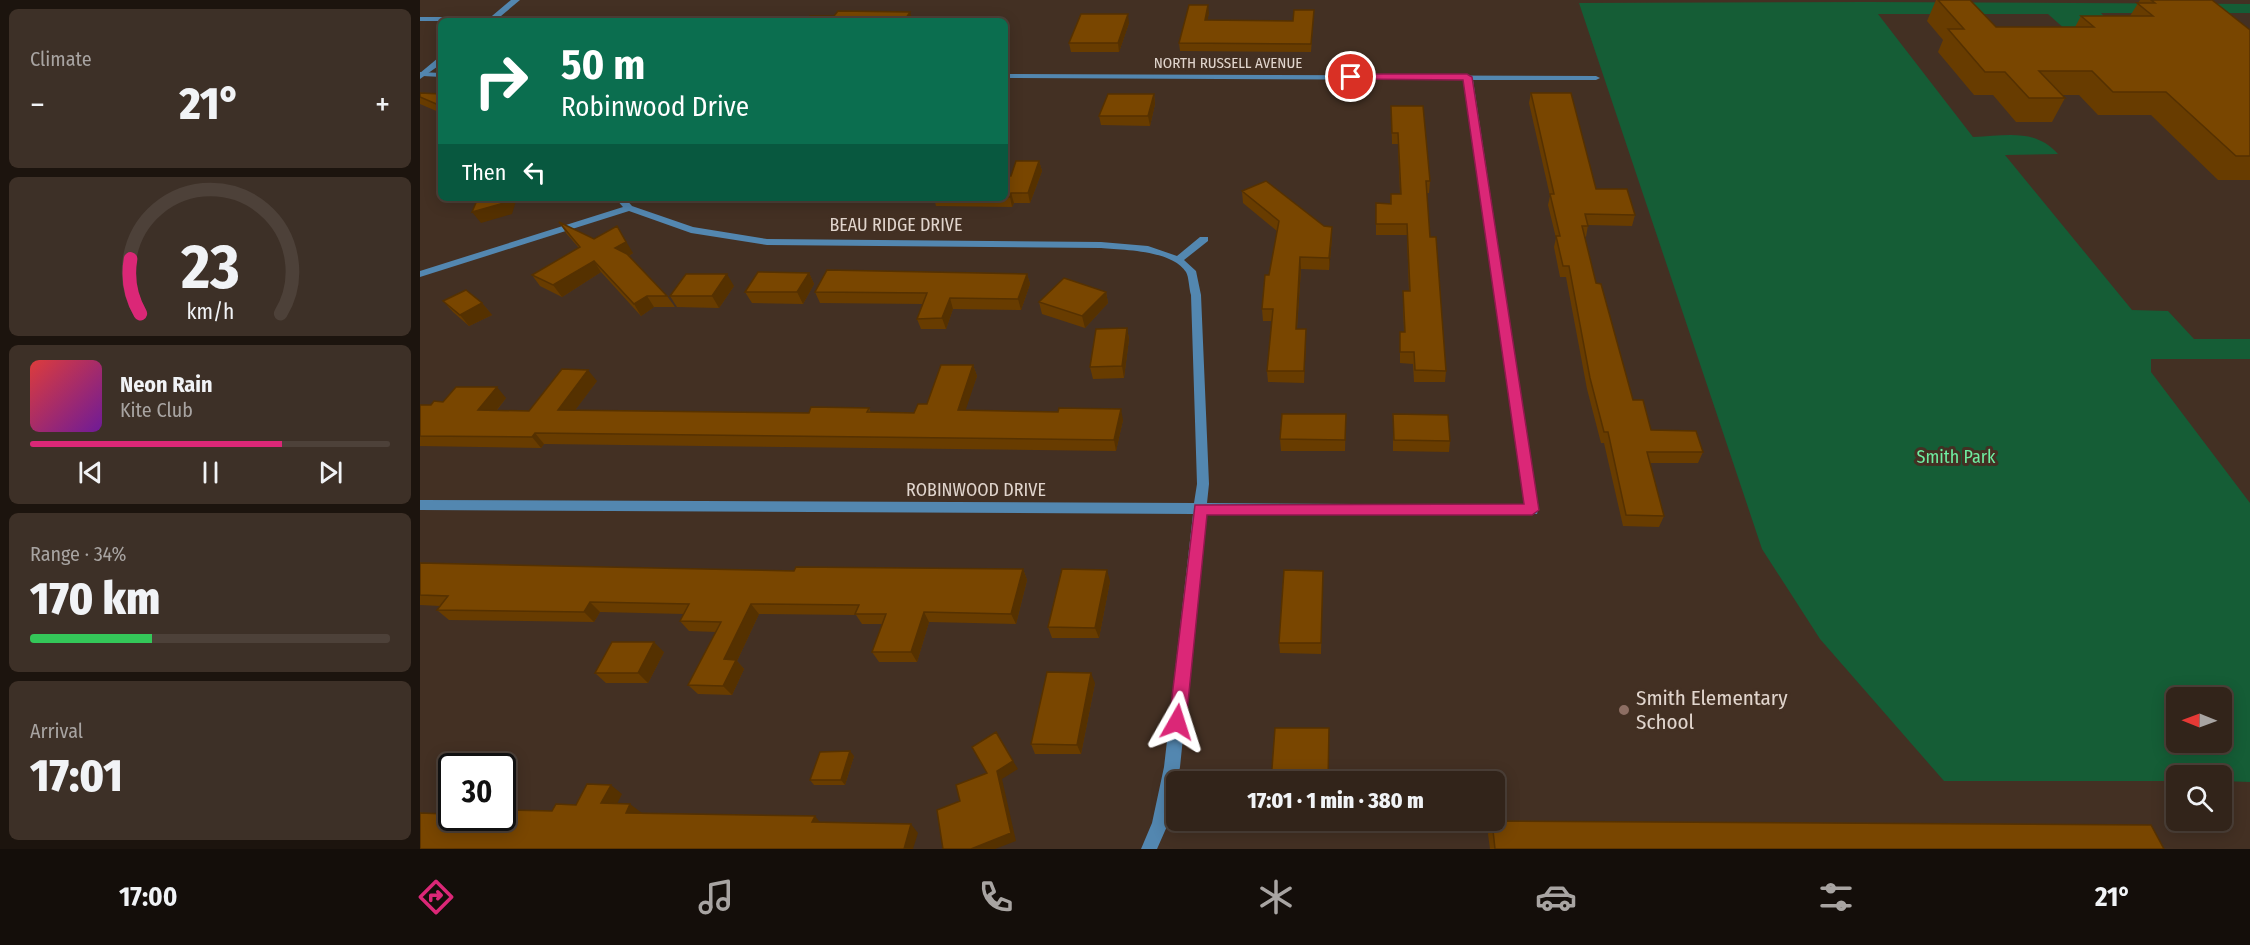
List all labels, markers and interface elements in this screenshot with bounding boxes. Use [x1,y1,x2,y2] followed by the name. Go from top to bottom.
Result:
[561,40,645,90] text: 50 m
[462,42,540,120] icon: right
[30,47,92,71] text: Climate
[1325,51,1376,102] pin
[1154,54,1302,72] street label: NORTH RUSSELL AVENUE
[1334,60,1367,93] icon: arrive
[179,77,240,131] text: 21°
[30,85,45,125] text: −
[375,85,390,125] text: +
[561,91,749,123] text: Robinwood Drive
[518,156,551,189] icon: left
[462,159,506,186] text: Then
[830,214,962,236] street label: BEAU RIDGE DRIVE
[180,230,239,305] text: 23
[186,299,234,325] text: km/h
[120,371,213,398] text: Neon Rain
[120,398,193,422] text: Kite Club
[1917,446,1996,468] park label: Smith Park
[74,456,107,489] icon: previous
[194,456,227,489] icon: pause
[314,456,347,489] icon: next
[906,479,1046,501] street label: ROBINWOOD DRIVE
[30,542,126,566] text: Range · 34%
[30,572,160,626] text: 170 km
[1636,685,1788,735] place label: Smith Elementary School
[2166,687,2232,753] north arrow
[2166,687,2232,831] map controls
[1145,690,1209,754] position arrow
[1617,703,1631,717] marker: Smith Elementary School
[30,719,83,743] text: Arrival
[30,749,123,803] text: 17:01
[438,753,516,831] speed limit sign: 30
[2166,765,2232,831] button: search
[1247,787,1424,814] text: 17:01 · 1 min · 380 m
[415,876,457,918] icon: directions
[695,876,737,918] icon: music
[975,876,1017,918] icon: phone
[1255,876,1297,918] icon: climate
[1535,876,1577,918] icon: car
[1815,876,1857,918] icon: filters
[119,881,178,913] text: 17:00
[2095,881,2131,913] text: 21°

